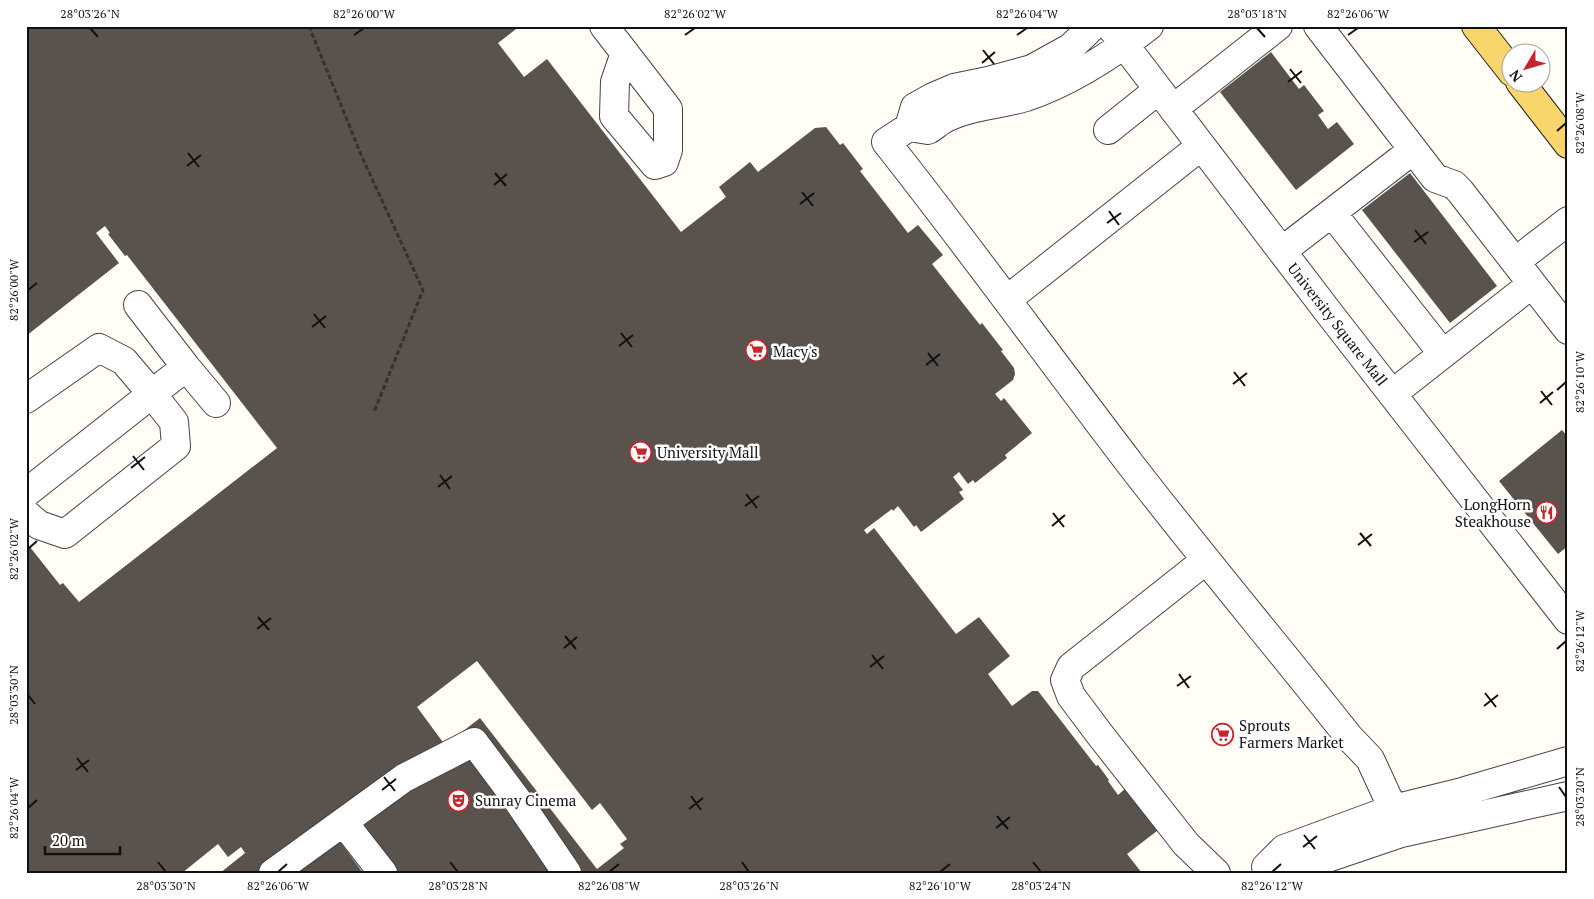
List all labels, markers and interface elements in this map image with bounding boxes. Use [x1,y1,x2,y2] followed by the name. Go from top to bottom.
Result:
[60,6,120,21] text: 28°03'26"N
[333,6,396,21] text: 82°26'00"W
[664,6,727,21] text: 82°26'02"W
[996,6,1059,21] text: 82°26'04"W
[1227,6,1287,21] text: 28°03'18"N
[1327,6,1390,21] text: 82°26'06"W
[1502,42,1552,92] north arrow
[1504,66,1526,86] text: N
[1572,91,1587,154] text: 82°26'08"W
[6,258,21,321] text: 82°26'00"W
[1284,258,1392,390] street label: University Square Mall
[745,339,769,363] supermarket icon: Macy's
[773,341,818,361] place label: Macy's
[1572,350,1587,413] text: 82°26'10"W
[629,440,653,464] supermarket icon: University Mall
[657,442,759,462] place label: University Mall
[1455,494,1531,531] place label: LongHorn Steakhouse
[1535,501,1559,525] restaurant icon: LongHorn Steakhouse
[6,517,21,580] text: 82°26'02"W
[1572,609,1587,672] text: 82°26'12"W
[6,665,21,725] text: 28°03'30"N
[1239,715,1344,752] place label: Sprouts Farmers Market
[1211,722,1235,746] supermarket icon: Sprouts Farmers Market
[1572,767,1587,827] text: 28°03'20"N
[6,776,21,839] text: 82°26'04"W
[447,788,471,812] theatre icon: Sunray Cinema
[475,790,577,810] place label: Sunray Cinema
[45,824,120,856] scale bar
[52,830,85,850] text: 20 m
[136,878,196,893] text: 28°03'30"N
[247,878,310,893] text: 82°26'06"W
[428,878,488,893] text: 28°03'28"N
[578,878,641,893] text: 82°26'08"W
[719,878,779,893] text: 28°03'26"N
[909,878,972,893] text: 82°26'10"W
[1011,878,1071,893] text: 28°03'24"N
[1241,878,1304,893] text: 82°26'12"W

